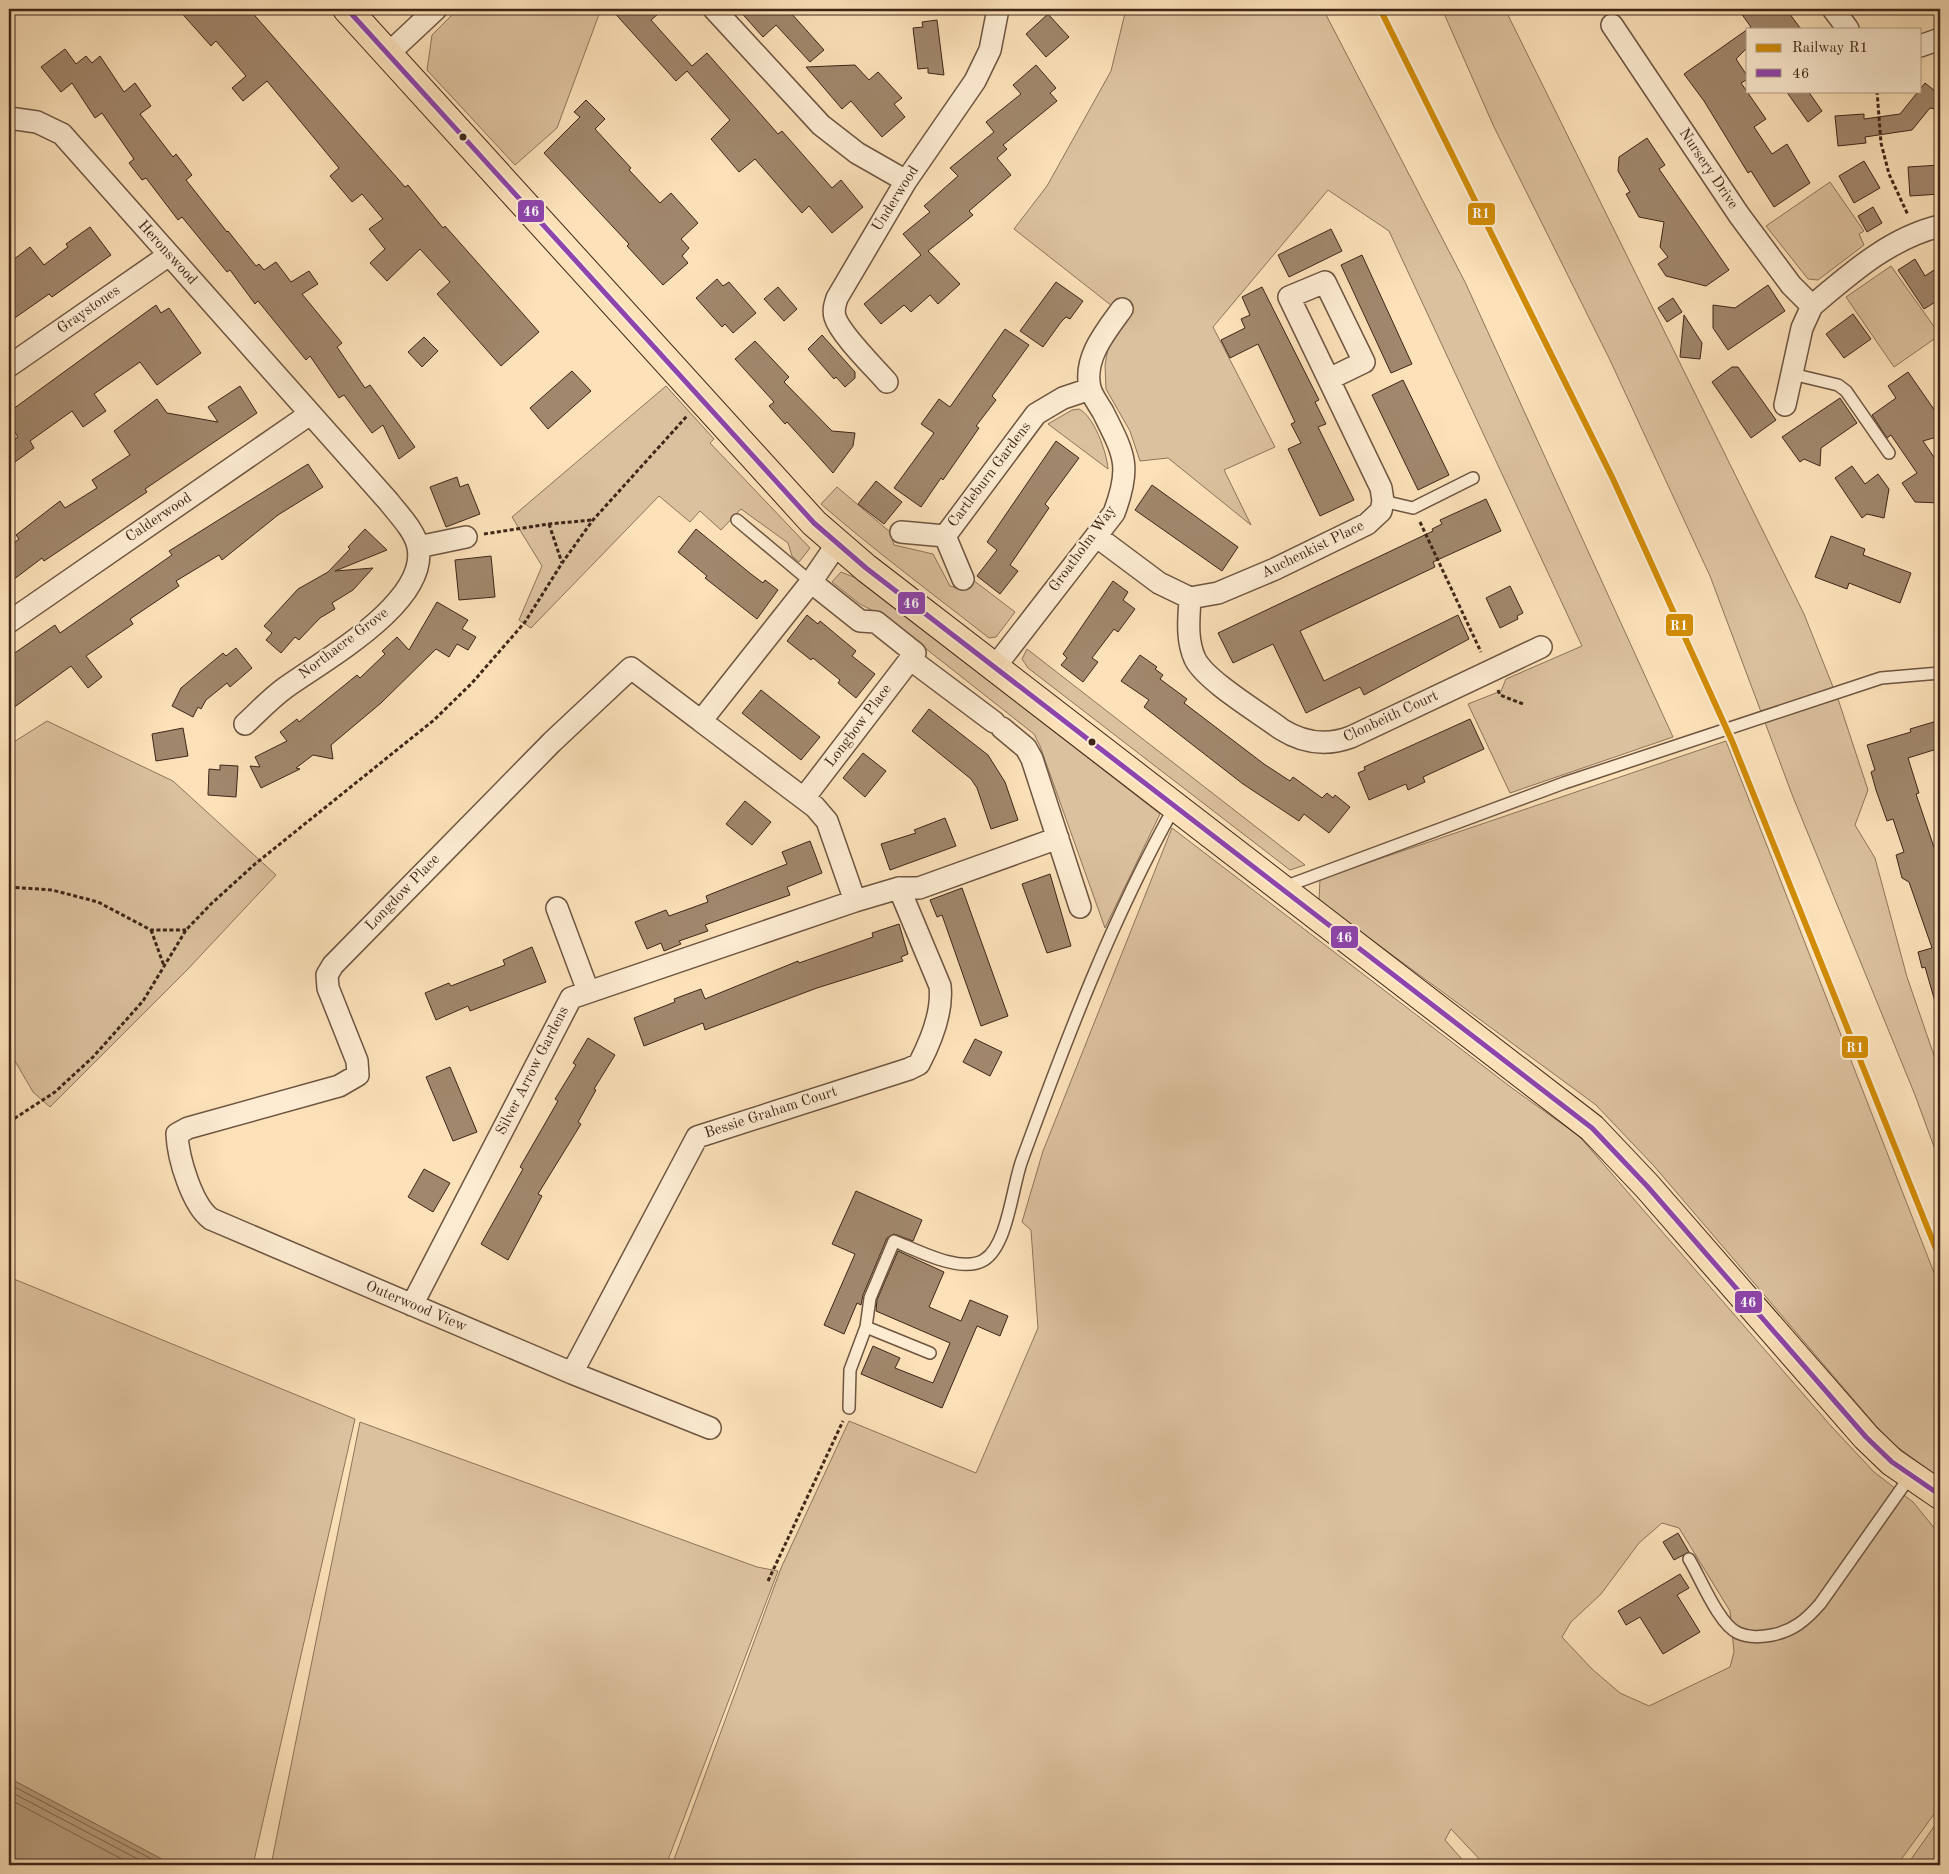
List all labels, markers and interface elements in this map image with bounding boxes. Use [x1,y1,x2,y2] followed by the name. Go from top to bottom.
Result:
[1746,28,1922,92] legend
[1792,41,1868,56] text: Railway R1
[1792,67,1809,82] text: 46
[1676,126,1740,212] street label: Nursery Drive
[458,132,468,142] unlabelled marker
[870,163,922,234] street label: Underwood
[517,199,545,223] line badge: 46
[1467,202,1496,226] line badge: R1
[523,205,539,219] text: 46
[1472,207,1490,221] text: R1
[134,218,200,288] street label: Heronswood
[55,283,123,337] street label: Graystones
[946,420,1034,530] street label: Cartleburn Gardens
[123,490,195,545] street label: Calderwood
[1047,503,1119,595] street label: Groatholm Way
[1259,519,1367,581] street label: Auchenkist Place
[897,591,926,615] line badge: 46
[903,597,919,611] text: 46
[296,606,392,682] street label: Northacre Grove
[1665,613,1694,637] line badge: R1
[1670,619,1688,633] text: R1
[823,682,895,770] street label: Longbow Place
[1341,688,1441,746] street label: Clonbeith Court
[1087,737,1097,747] unlabelled marker
[363,852,443,934] street label: Longdow Place
[1330,925,1359,949] line badge: 46
[1336,931,1352,945] text: 46
[494,1004,572,1138] street label: Silver Arrow Gardens
[1841,1035,1869,1059] line badge: R1
[1846,1041,1864,1055] text: R1
[703,1084,839,1142] street label: Bessie Graham Court
[363,1279,469,1335] street label: Outerwood View
[1734,1290,1763,1314] line badge: 46
[1740,1296,1756,1310] text: 46

